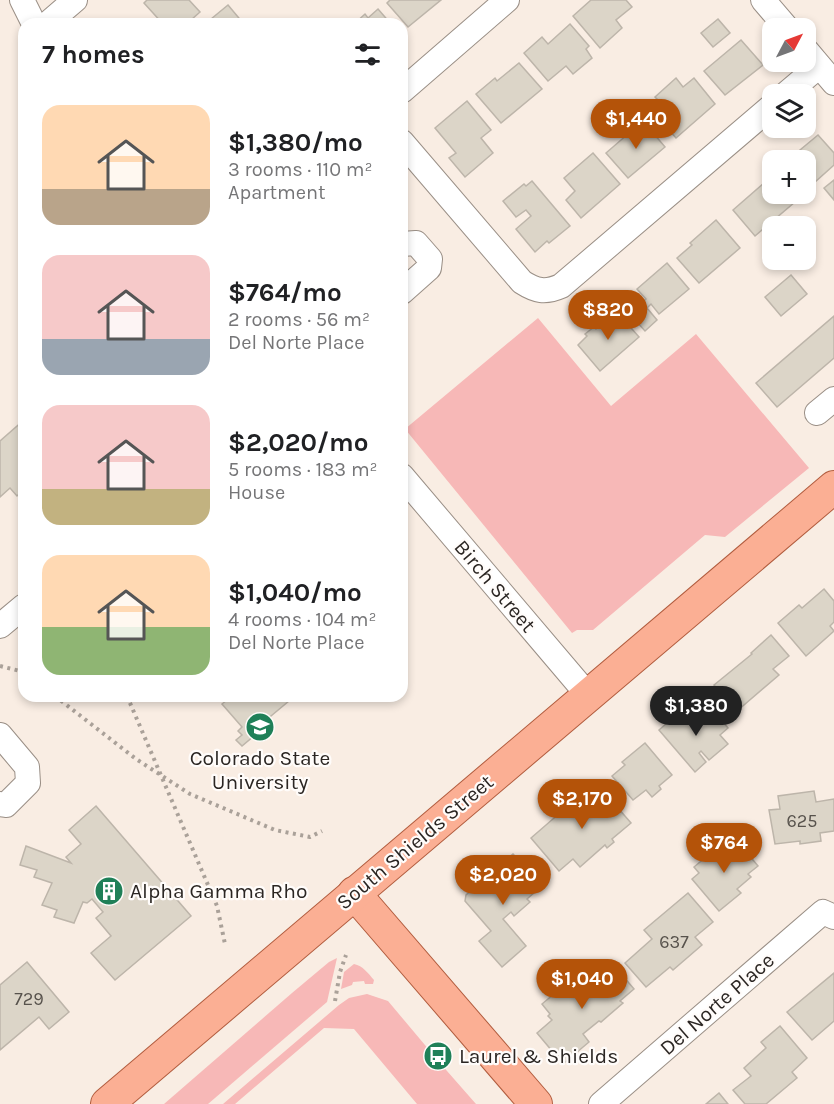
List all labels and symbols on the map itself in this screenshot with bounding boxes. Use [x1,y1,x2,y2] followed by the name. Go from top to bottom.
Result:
[762,18,816,72] north arrow
[587,99,685,150] pin: $1,440
[572,290,644,341] pin: $820
[449,535,541,637] street label: Birch Street
[647,686,745,737] pin: $1,380
[244,711,276,743] school or university icon: Colorado State University
[190,746,330,794] place label: Colorado State University
[332,769,498,914] street label: South Shields Street
[533,779,631,830] pin: $2,170
[787,810,817,832] house number: 625
[688,823,760,874] pin: $764
[454,855,552,906] pin: $2,020
[93,875,125,907] building icon: Alpha Gamma Rho
[130,879,307,903] place label: Alpha Gamma Rho
[659,931,689,953] house number: 637
[655,948,779,1060] street label: Del Norte Place
[533,959,631,1010] pin: $1,040
[14,988,44,1010] house number: 729
[422,1040,454,1072] bus stop icon: Laurel & Shields
[459,1044,618,1068] place label: Laurel & Shields

